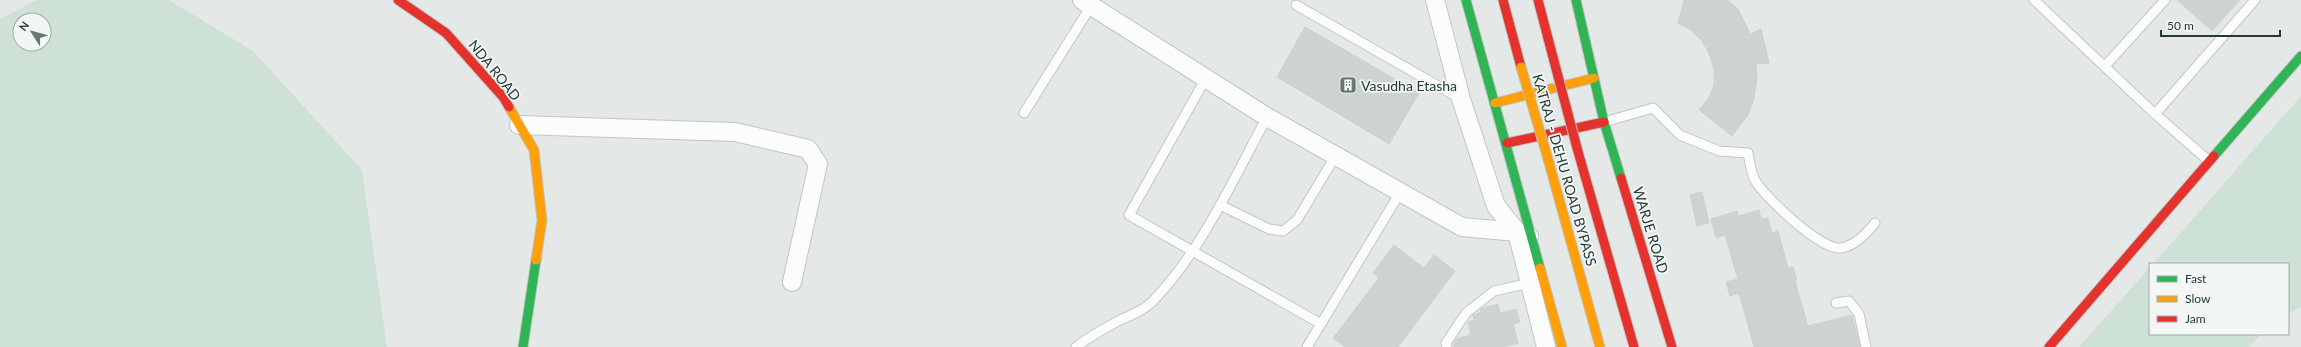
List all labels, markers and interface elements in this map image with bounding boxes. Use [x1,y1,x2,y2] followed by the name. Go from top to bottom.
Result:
[12,12,52,52] north arrow
[2161,12,2280,38] scale bar
[2167,18,2194,33] text: 50 m
[16,19,31,33] text: N
[465,36,525,104] street label: NDA ROAD
[1529,72,1601,268] street label: KATRAJ - DEHU ROAD BYPASS
[1338,75,1358,95] building icon: Vasudha Etasha
[1361,77,1457,94] place label: Vasudha Etasha
[1630,185,1672,275] street label: WARJE ROAD
[2149,263,2289,335] legend
[2185,271,2207,286] text: Fast
[2185,291,2211,306] text: Slow
[2185,311,2206,326] text: Jam

